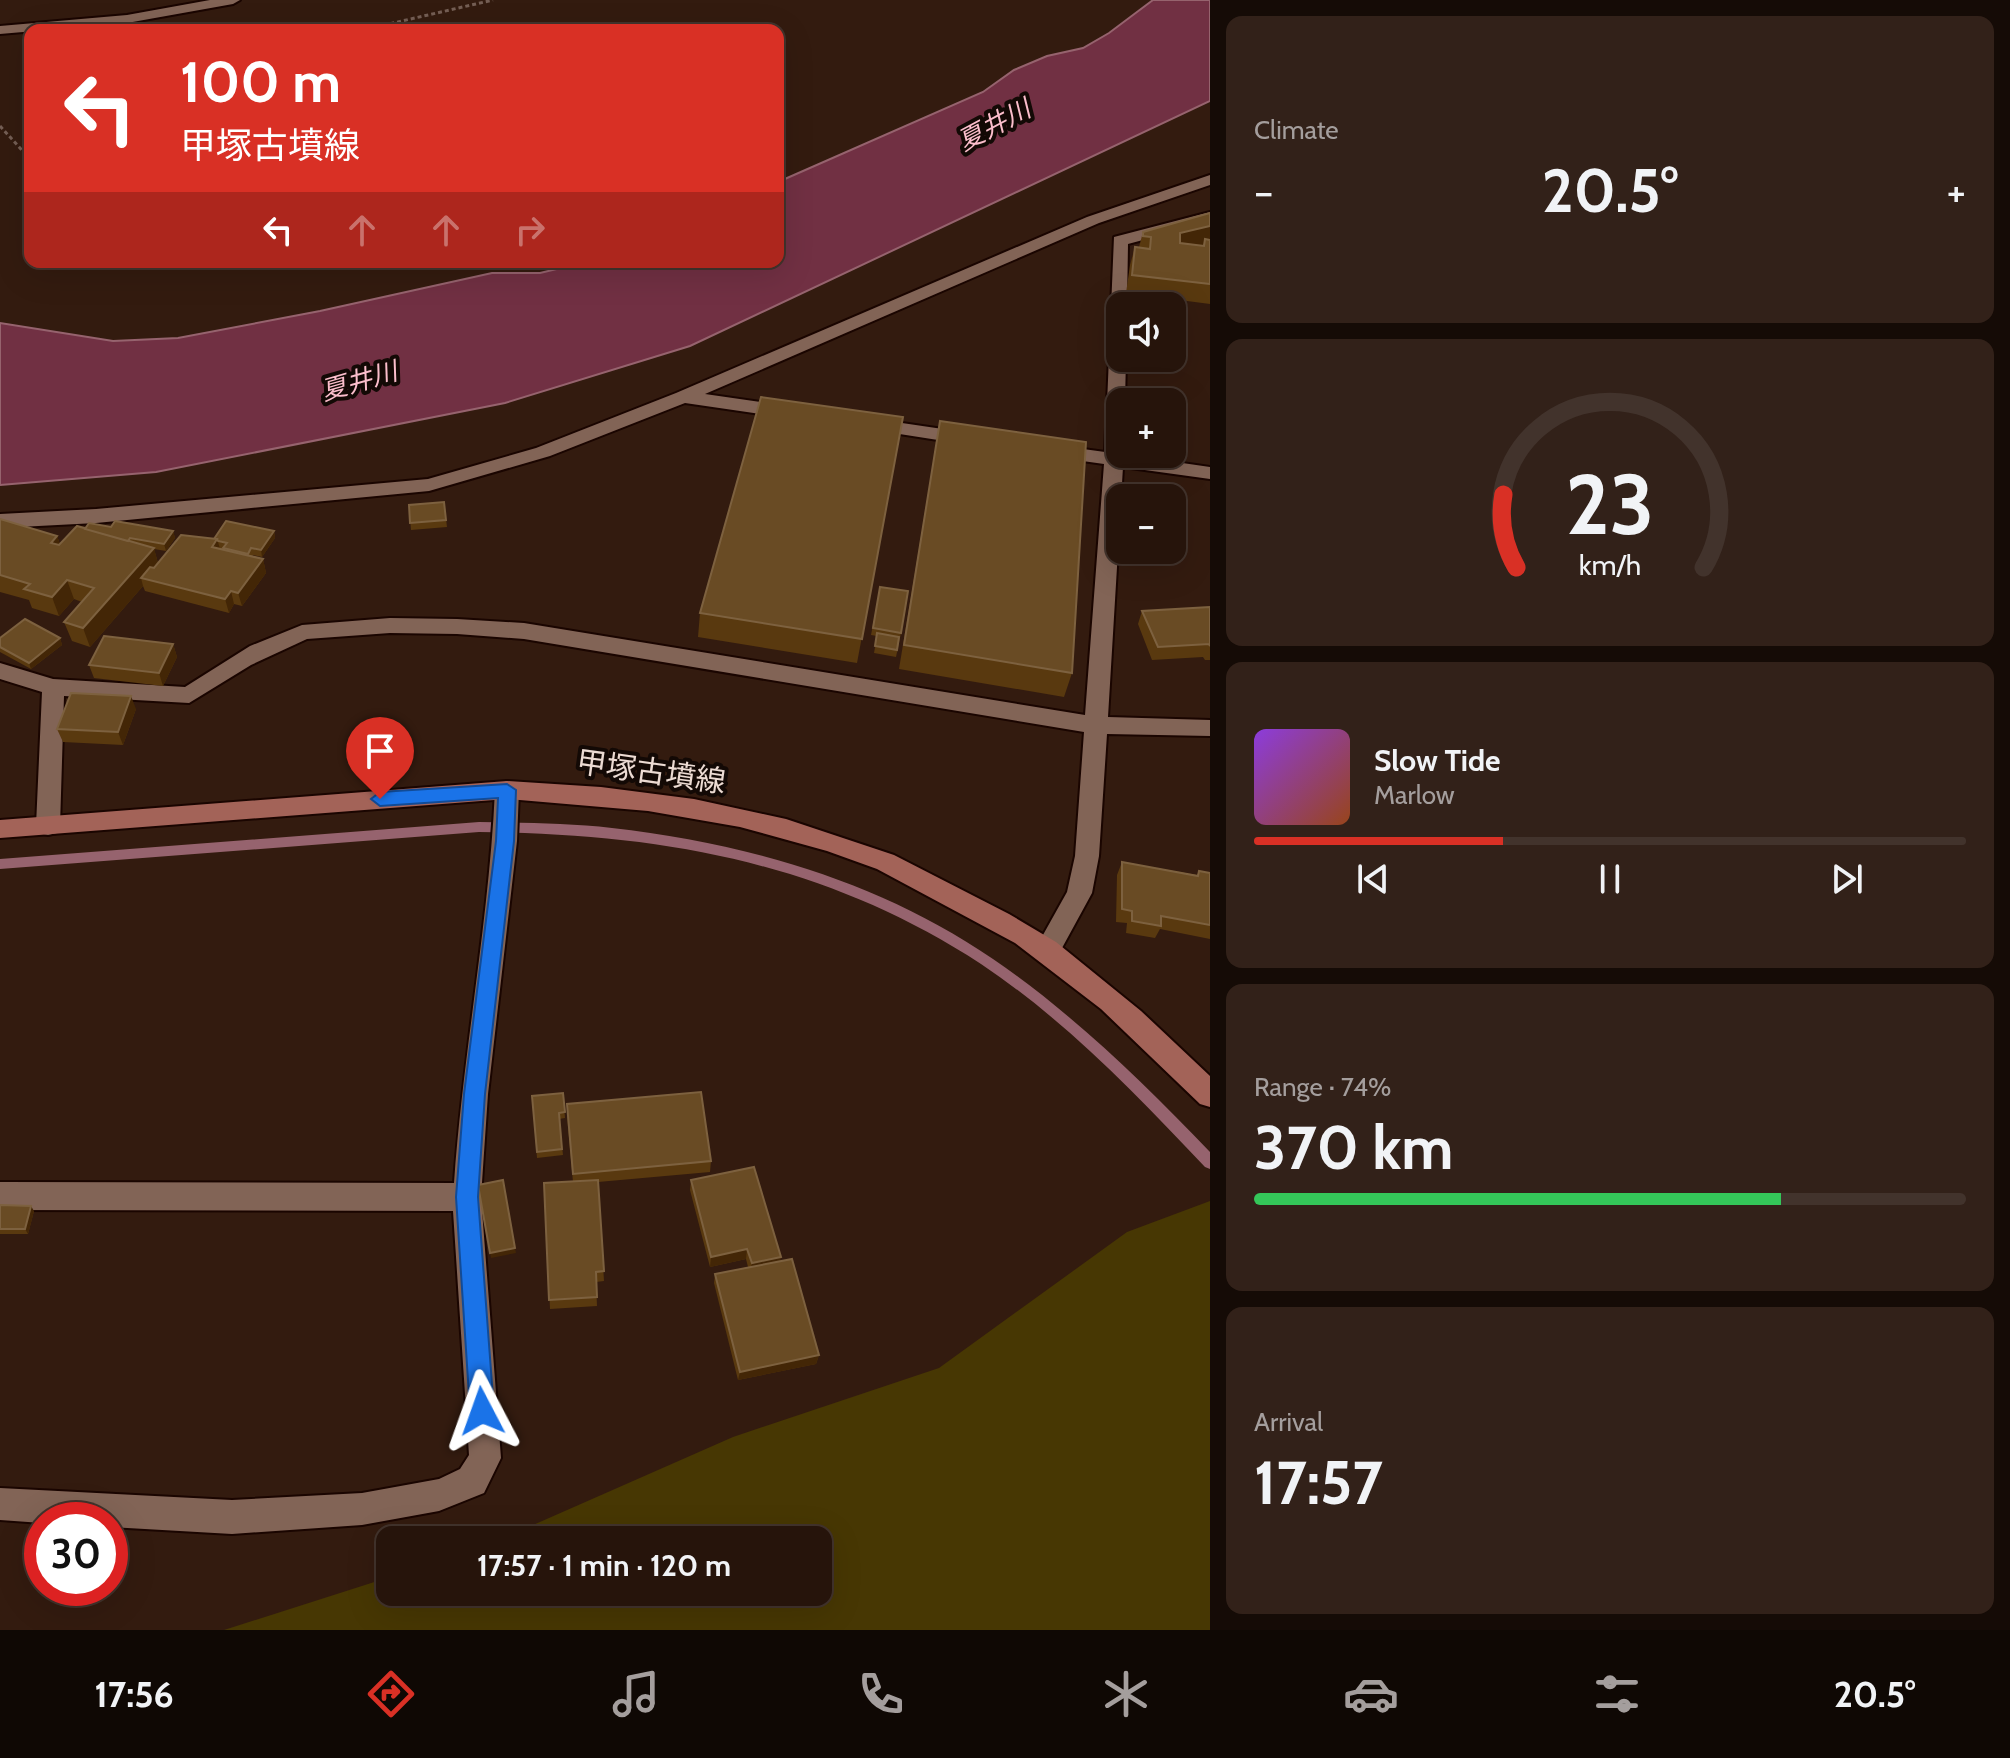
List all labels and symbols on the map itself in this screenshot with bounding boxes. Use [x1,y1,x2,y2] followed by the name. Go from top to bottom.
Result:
[952,91,1039,157] water label: 夏井川
[317,354,404,407] water label: 夏井川
[346,717,414,799] pin
[574,743,728,800] street label: 甲塚古墳線
[440,1369,524,1453] position arrow
[24,1502,128,1606] speed limit sign: 30

